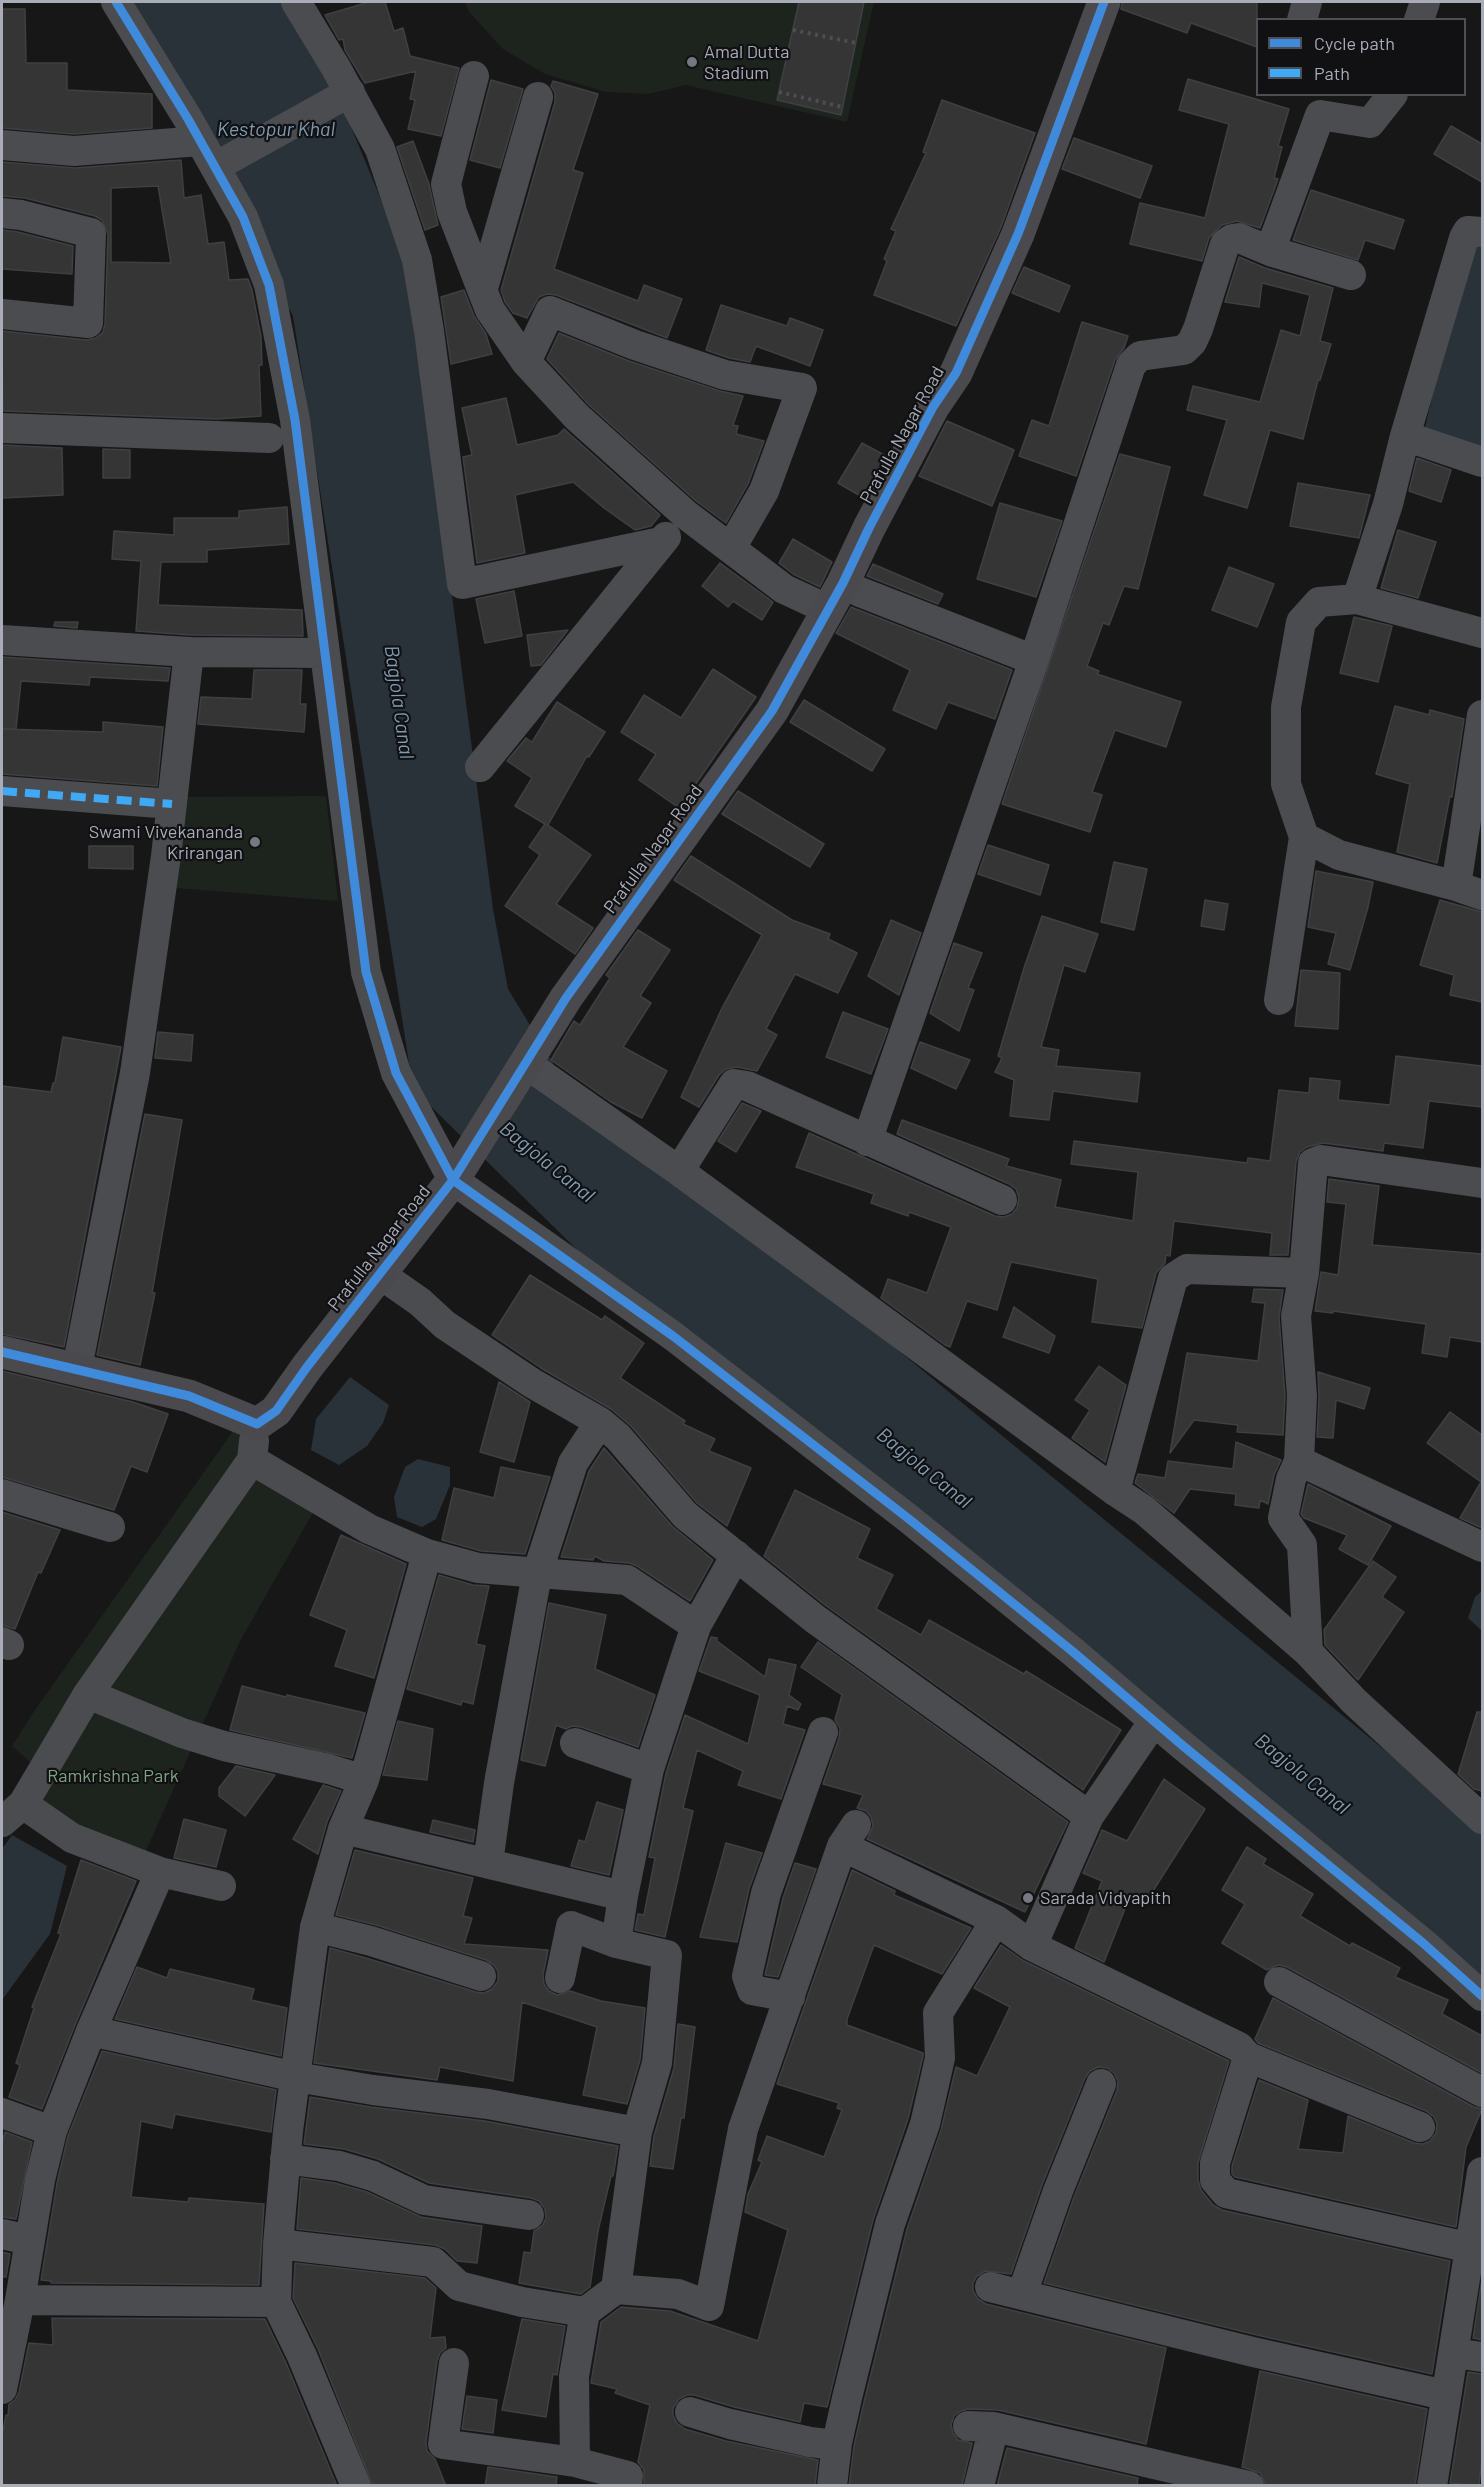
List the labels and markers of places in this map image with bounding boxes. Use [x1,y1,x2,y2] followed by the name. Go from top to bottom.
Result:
[704,41,790,84] place label: Amal Dutta Stadium
[685,55,699,69] marker: Amal Dutta Stadium
[89,821,243,864] place label: Swami Vivekananda Krirangan
[248,835,262,849] marker: Swami Vivekananda Krirangan
[1040,1887,1171,1909] place label: Sarada Vidyapith
[1021,1891,1035,1905] marker: Sarada Vidyapith

